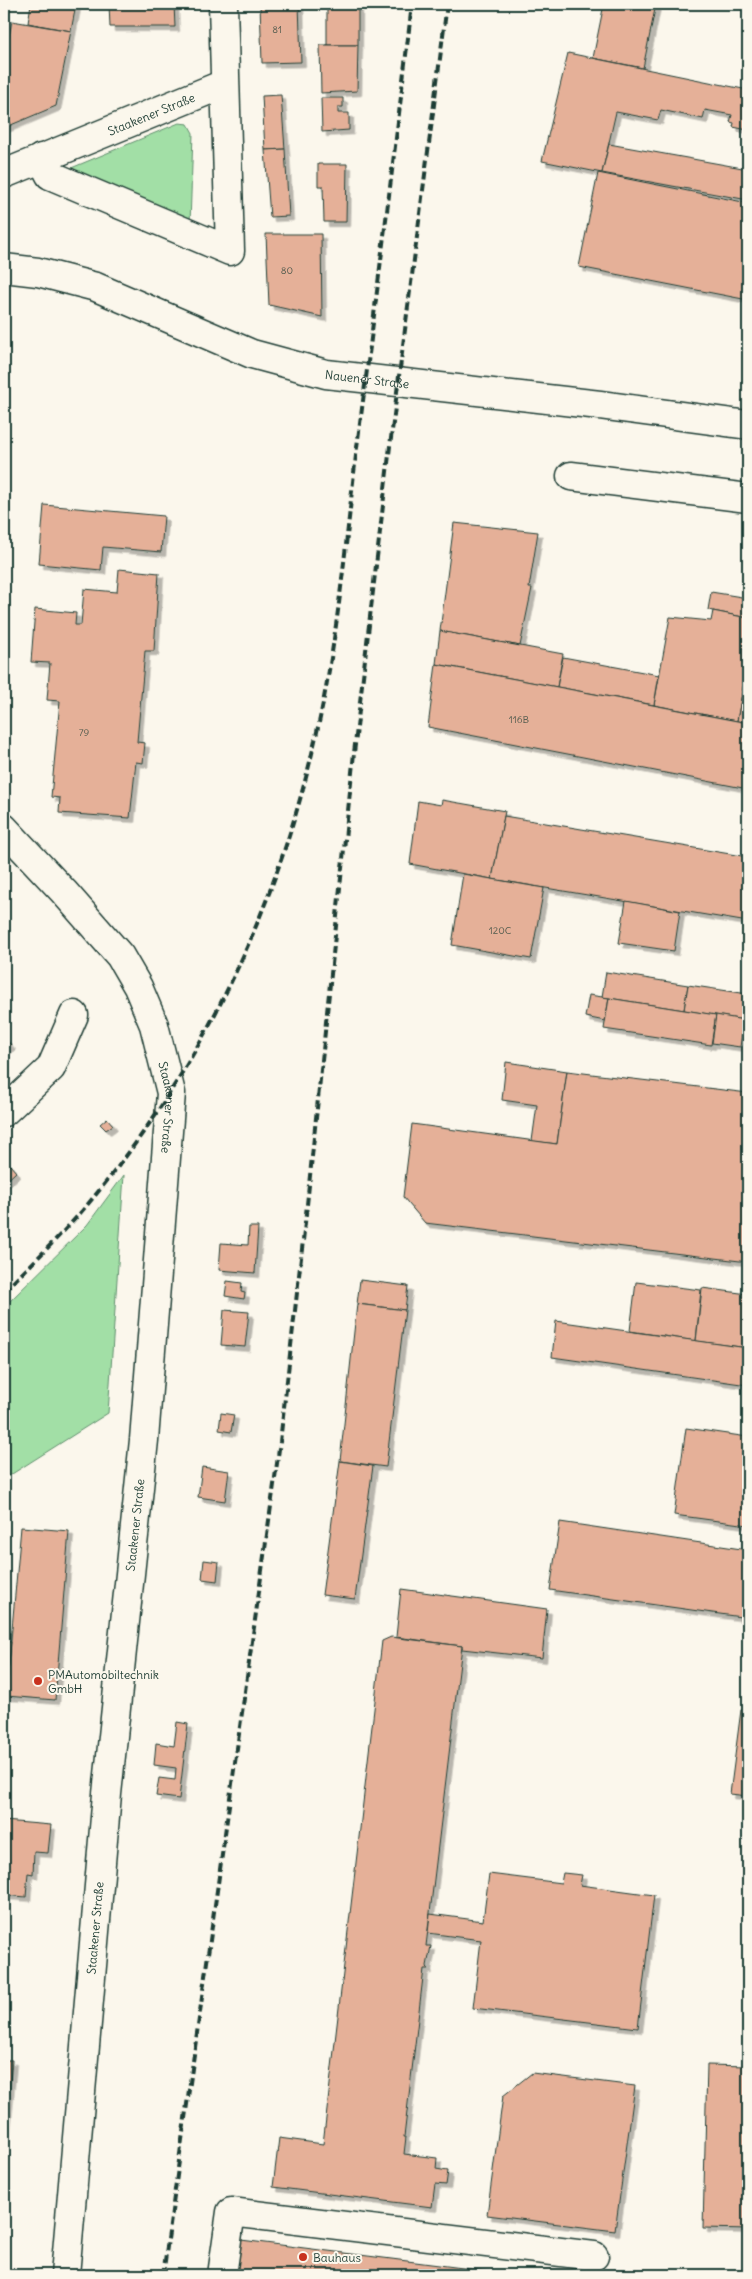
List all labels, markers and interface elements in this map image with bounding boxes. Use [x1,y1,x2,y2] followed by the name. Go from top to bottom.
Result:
[272,23,282,36] house number: 81
[105,89,197,138] street label: Staakener Straße
[281,264,293,277] house number: 80
[324,366,410,391] street label: Nauener Straße
[509,713,530,726] house number: 116B
[79,726,90,739] house number: 79
[489,924,512,937] house number: 120C
[156,1060,179,1154] street label: Staakener Straße
[123,1478,147,1572] street label: Staakener Straße
[48,1667,159,1696] place label: PMAutomobiltechnik GmbH
[32,1675,44,1687] marker: PMAutomobiltechnik GmbH
[83,1881,107,1975] street label: Staakener Straße
[313,2250,361,2265] place label: Bauhaus
[297,2251,309,2263] marker: Bauhaus

